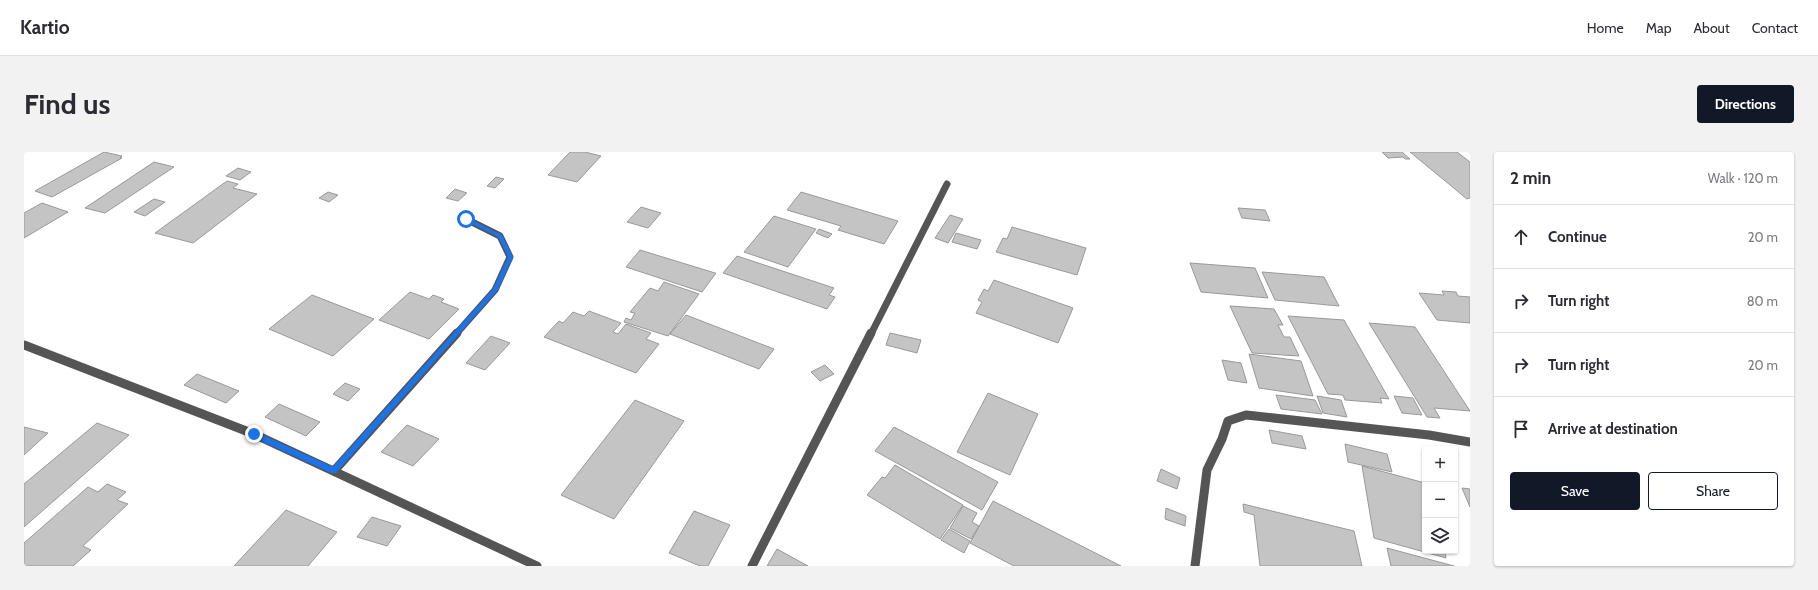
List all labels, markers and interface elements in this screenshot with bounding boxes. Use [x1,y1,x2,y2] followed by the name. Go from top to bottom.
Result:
[20,16,69,39] text: Kartio
[1587,19,1624,37] text: Home
[1646,19,1671,37] text: Map
[1693,19,1730,37] text: About
[1752,19,1798,37] text: Contact
[1697,85,1794,123] button: Directions
[24,87,110,121] text: Find us
[1510,168,1551,188] text: 2 min
[1708,170,1778,186] text: Walk · 120 m
[457,210,475,228] route start
[1510,226,1532,248] icon: ahead
[1548,228,1607,246] text: Continue
[1748,229,1778,245] text: 20 m
[1510,290,1532,312] icon: right
[1548,292,1609,310] text: Turn right
[1747,293,1778,309] text: 80 m
[1510,354,1532,376] icon: right
[1548,356,1609,374] text: Turn right
[1748,357,1778,373] text: 20 m
[1510,418,1532,440] icon: arrive
[1548,420,1678,438] text: Arrive at destination
[245,425,263,443] route end
[1422,446,1458,554] map controls
[1422,446,1458,482] button: +
[1510,472,1640,510] button: Save
[1648,472,1778,510] button: Share
[1422,482,1458,518] button: −
[1422,518,1458,554] button: layers

